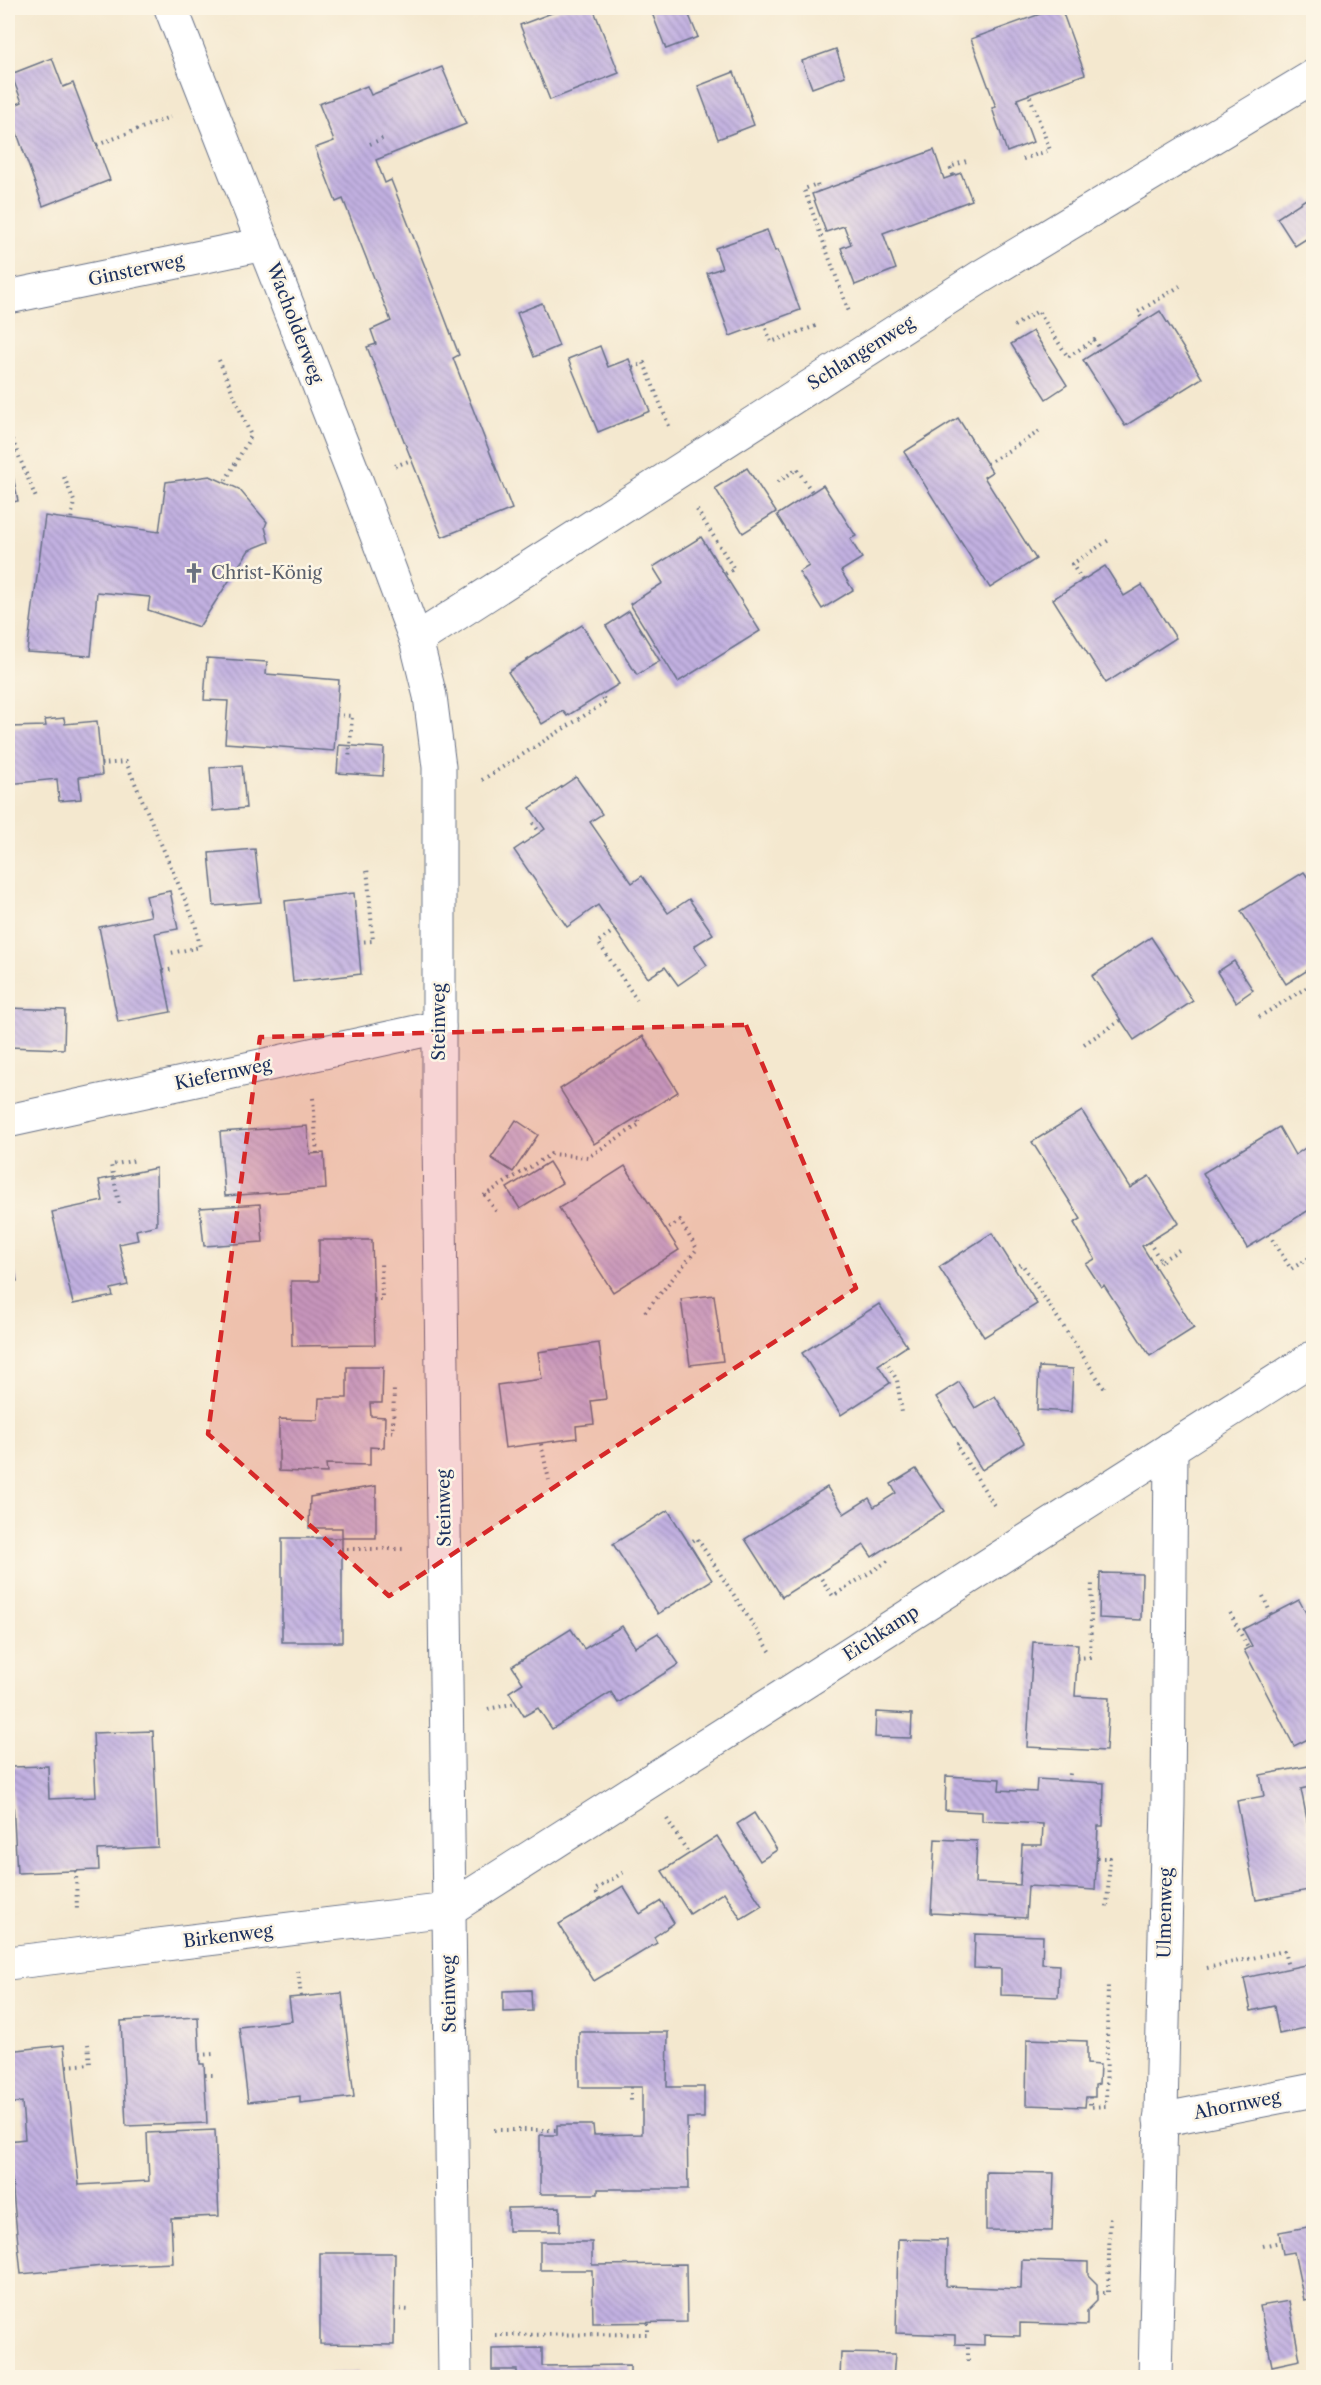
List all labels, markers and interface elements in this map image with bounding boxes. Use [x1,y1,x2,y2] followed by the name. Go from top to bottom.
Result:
[86,249,186,291] street label: Ginsterweg
[262,259,328,387] street label: Wacholderweg
[803,311,919,395] street label: Schlangenweg
[182,561,206,585] church icon: Christ-König
[211,562,323,584] place label: Christ-König
[428,983,450,1061] street label: Steinweg
[173,1053,274,1095] street label: Kiefernweg
[432,1469,456,1547] street label: Steinweg
[839,1600,923,1666] street label: Eichkamp
[1153,1867,1177,1959] street label: Ulmenweg
[182,1920,275,1952] street label: Birkenweg
[437,1955,461,2033] street label: Steinweg
[1191,2086,1283,2124] street label: Ahornweg

